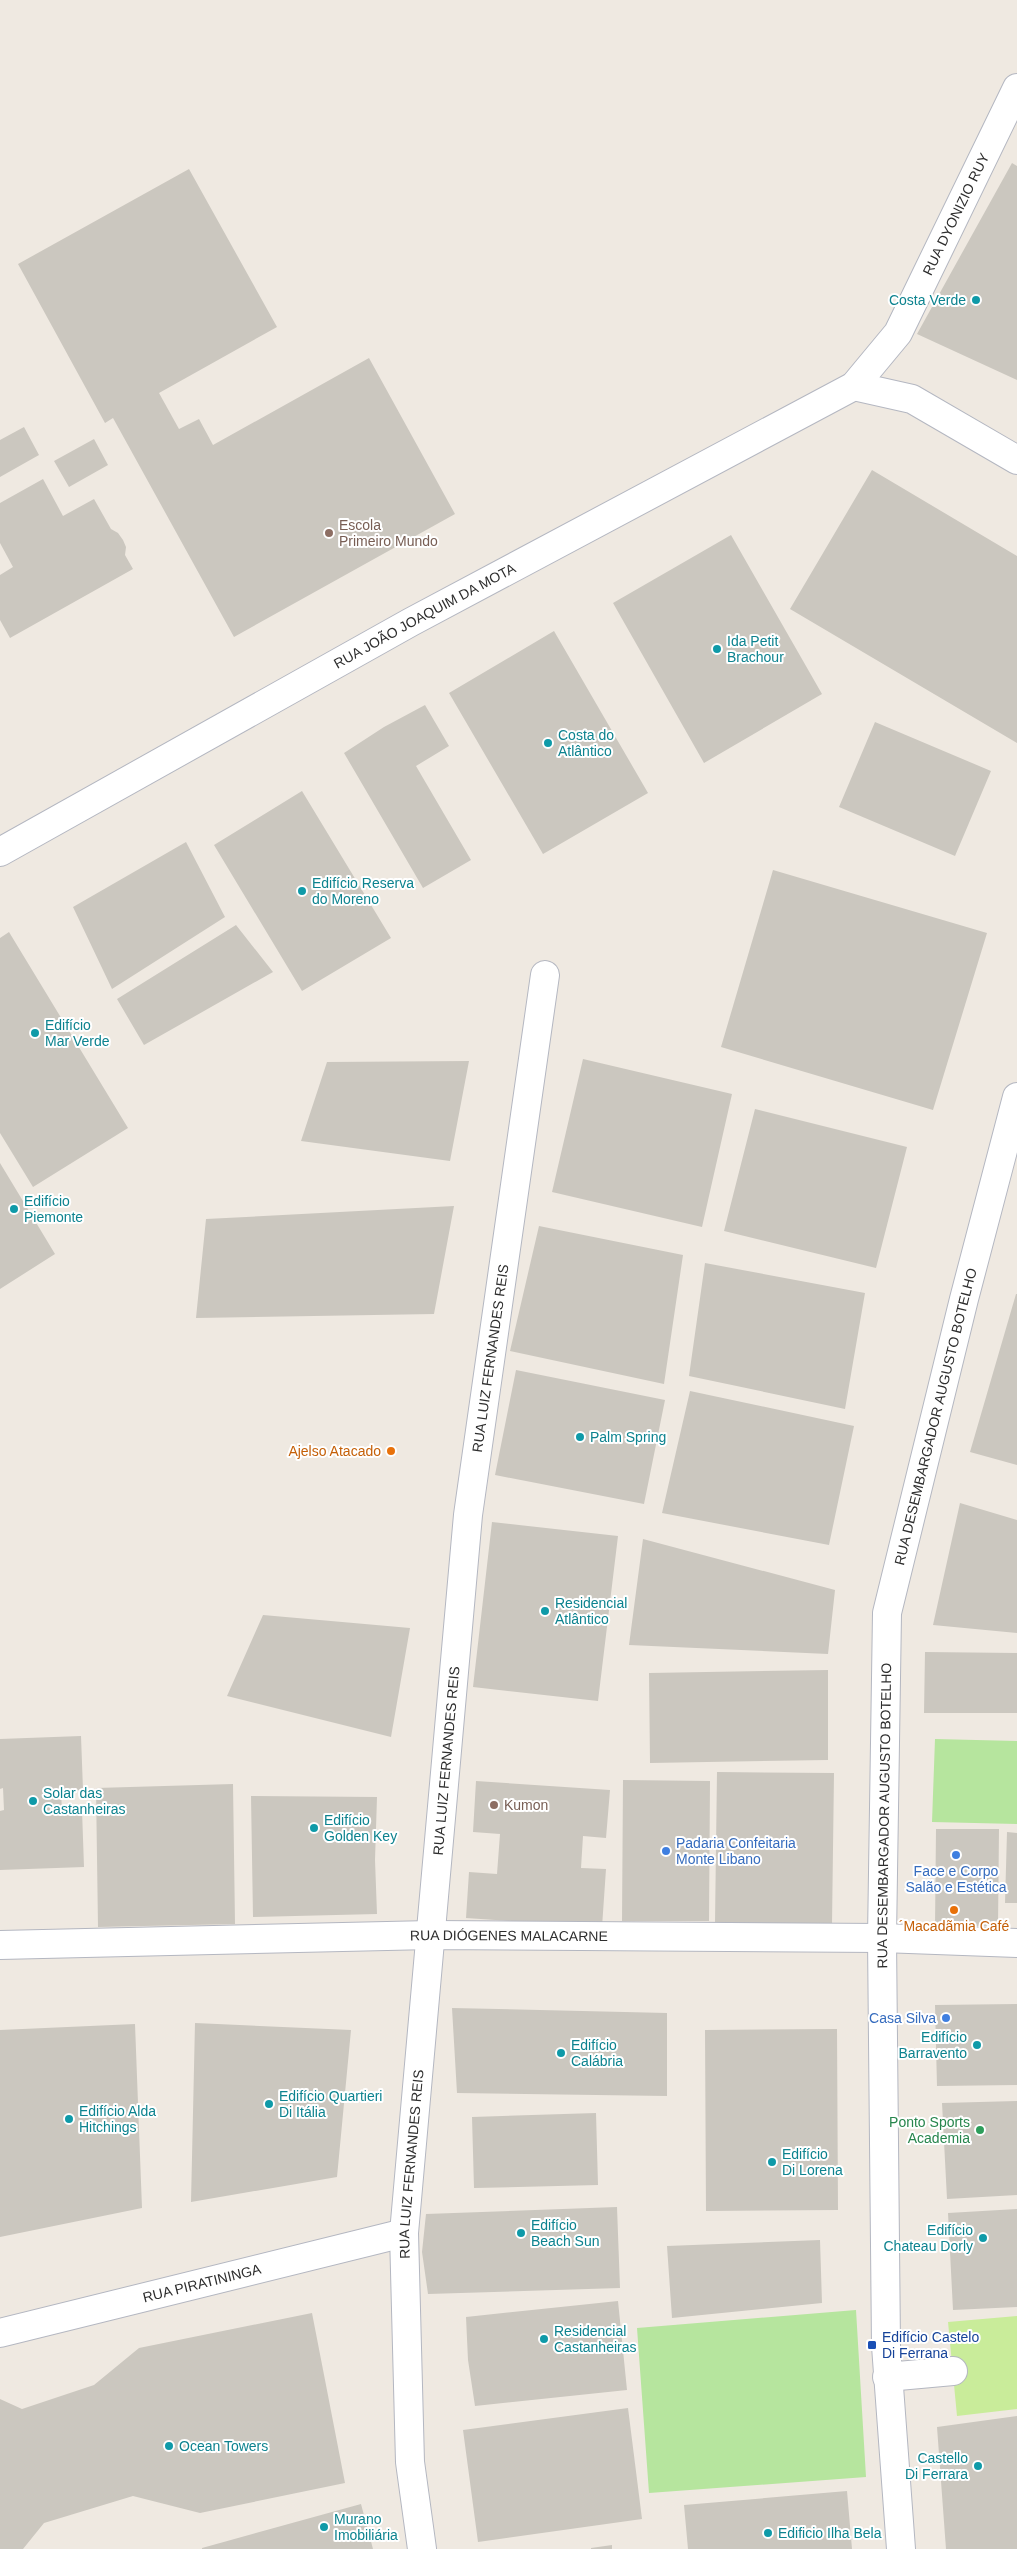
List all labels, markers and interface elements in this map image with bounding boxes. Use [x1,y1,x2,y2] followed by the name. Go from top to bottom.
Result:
[919,150,992,278] street label: RUA DYONIZIO RUY
[889,292,966,308] place label: Costa Verde
[970,294,982,306] marker: Costa Verde
[339,517,438,549] place label: Escola Primeiro Mundo
[323,527,335,539] marker: Escola Primeiro Mundo
[331,560,519,672] street label: RUA JOÃO JOAQUIM DA MOTA
[727,633,784,665] place label: Ida Petit Brachour
[711,643,723,655] marker: Ida Petit Brachour
[558,727,614,759] place label: Costa do Atlântico
[542,737,554,749] marker: Costa do Atlântico
[312,875,414,907] place label: Edifício Reserva do Moreno
[296,885,308,897] marker: Edifício Reserva do Moreno
[45,1017,110,1049] place label: Edifício Mar Verde
[29,1027,41,1039] marker: Edifício Mar Verde
[24,1193,83,1225] place label: Edifício Piemonte
[8,1203,20,1215] marker: Edifício Piemonte
[469,1263,512,1454] street label: RUA LUIZ FERNANDES REIS
[891,1266,980,1567] street label: RUA DESEMBARGADOR AUGUSTO BOTELHO
[590,1429,666,1445] place label: Palm Spring
[574,1431,586,1443] marker: Palm Spring
[288,1443,381,1459] place label: Ajelso Atacado
[385,1445,397,1457] marker: Ajelso Atacado
[555,1595,627,1627] place label: Residencial Atlântico
[539,1605,551,1617] marker: Residencial Atlântico
[874,1663,894,1969] street label: RUA DESEMBARGADOR AUGUSTO BOTELHO
[430,1665,462,1856] street label: RUA LUIZ FERNANDES REIS
[43,1785,126,1817] place label: Solar das Castanheiras
[27,1795,39,1807] marker: Solar das Castanheiras
[504,1797,548,1813] place label: Kumon
[488,1799,500,1811] marker: Kumon
[324,1812,397,1844] place label: Edifício Golden Key
[308,1822,320,1834] marker: Edifício Golden Key
[676,1835,796,1867] place label: Padaria Confeitaria Monte Libano
[660,1845,672,1857] marker: Padaria Confeitaria Monte Libano
[950,1849,962,1861] marker: Face e Corpo Salão e Estética
[905,1863,1007,1895] place label: Face e Corpo Salão e Estética
[948,1904,960,1916] marker: ´Macadãmia Café
[899,1918,1009,1934] place label: ´Macadãmia Café
[410,1927,608,1944] street label: RUA DIÓGENES MALACARNE
[869,2010,936,2026] place label: Casa Silva
[940,2012,952,2024] marker: Casa Silva
[899,2029,967,2061] place label: Edifício Barravento
[571,2037,623,2069] place label: Edifício Calábria
[971,2039,983,2051] marker: Edifício Barravento
[555,2047,567,2059] marker: Edifício Calábria
[396,2069,427,2259] street label: RUA LUIZ FERNANDES REIS
[279,2088,382,2120] place label: Edifício Quartieri Di Itália
[263,2098,275,2110] marker: Edifício Quartieri Di Itália
[79,2103,156,2135] place label: Edifício Alda Hitchings
[63,2113,75,2125] marker: Edifício Alda Hitchings
[889,2114,970,2146] place label: Ponto Sports Academia
[974,2124,986,2136] marker: Ponto Sports Academia
[782,2146,843,2178] place label: Edifício Di Lorena
[766,2156,778,2168] marker: Edifício Di Lorena
[531,2217,600,2249] place label: Edifício Beach Sun
[884,2222,973,2254] place label: Edifício Chateau Dorly
[515,2227,527,2239] marker: Edifício Beach Sun
[977,2232,989,2244] marker: Edifício Chateau Dorly
[141,2261,263,2305] street label: RUA PIRATININGA
[554,2323,637,2355] place label: Residencial Castanheiras
[882,2329,979,2361] place label: Edifício Castelo Di Ferrana
[538,2333,550,2345] marker: Residencial Castanheiras
[866,2339,878,2351] marker: Edifício Castelo Di Ferrana
[179,2438,268,2454] place label: Ocean Towers
[163,2440,175,2452] marker: Ocean Towers
[905,2450,968,2482] place label: Castello Di Ferrara
[972,2460,984,2472] marker: Castello Di Ferrara
[334,2511,398,2543] place label: Murano Imobiliária
[318,2521,330,2533] marker: Murano Imobiliária
[778,2525,882,2541] place label: Edificio Ilha Bela
[762,2527,774,2539] marker: Edificio Ilha Bela

